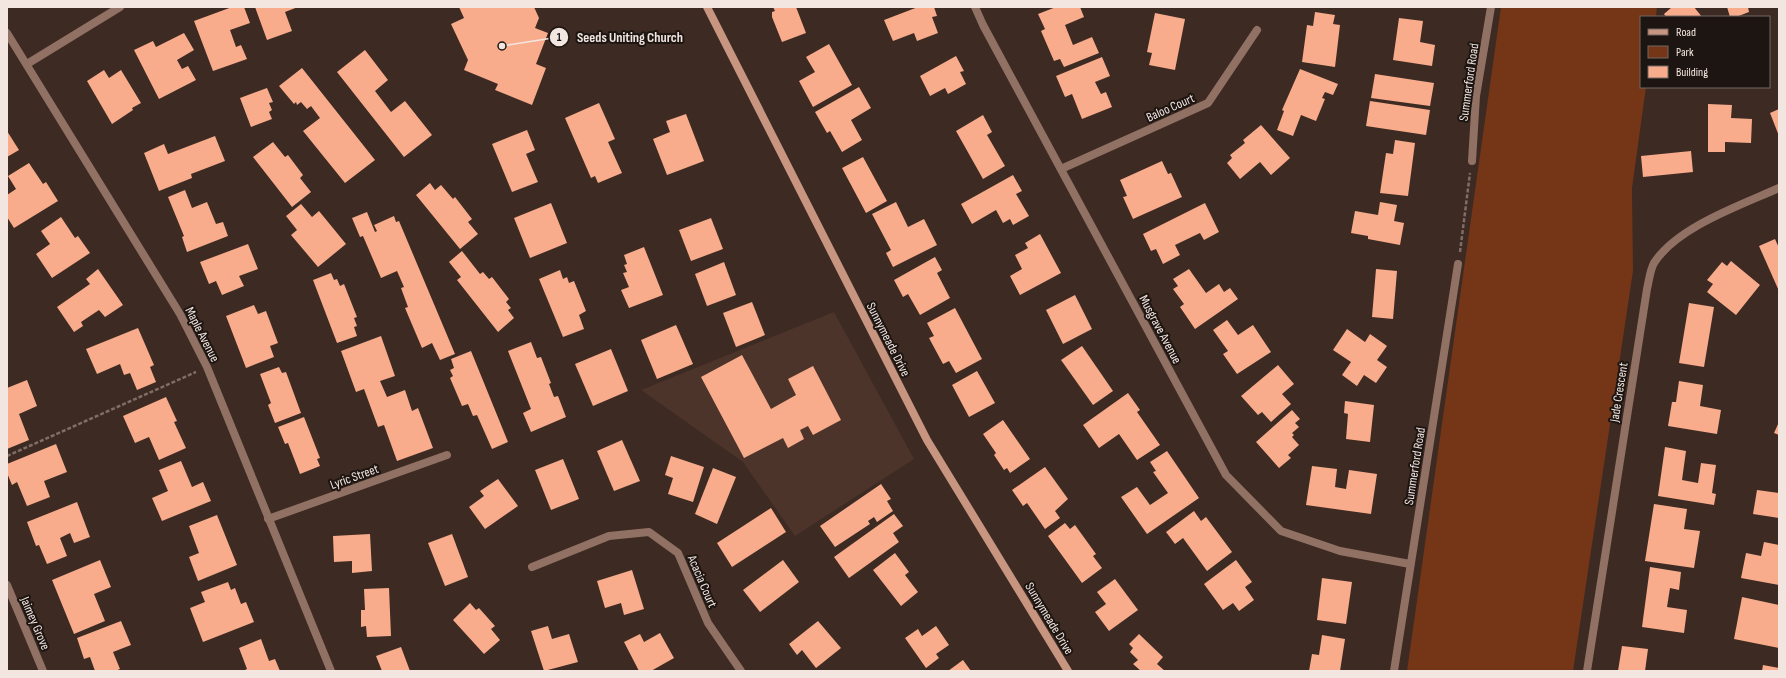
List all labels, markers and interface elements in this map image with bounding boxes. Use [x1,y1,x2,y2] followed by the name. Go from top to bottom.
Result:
[1640,16,1770,88] legend
[549,24,691,50] callout: Seeds Uniting Church
[1676,25,1696,40] text: Road
[577,29,683,46] text: Seeds Uniting Church
[557,30,562,45] text: 1
[1456,42,1482,122] street label: Summerford Road
[1676,45,1694,60] text: Park
[1676,65,1708,80] text: Building
[1144,90,1197,126] street label: Baloo Court
[1135,292,1185,367] street label: Musgrave Avenue
[863,300,914,379] street label: Sunnymeade Drive
[181,304,223,365] street label: Maple Avenue
[1606,361,1632,424] street label: Jade Crescent
[1401,426,1429,506] street label: Summerford Road
[328,461,381,493] street label: Lyric Street
[684,552,720,610] street label: Acacia Court
[1021,580,1077,657] street label: Sunnymeade Drive
[16,594,53,652] street label: Jaimey Grove

